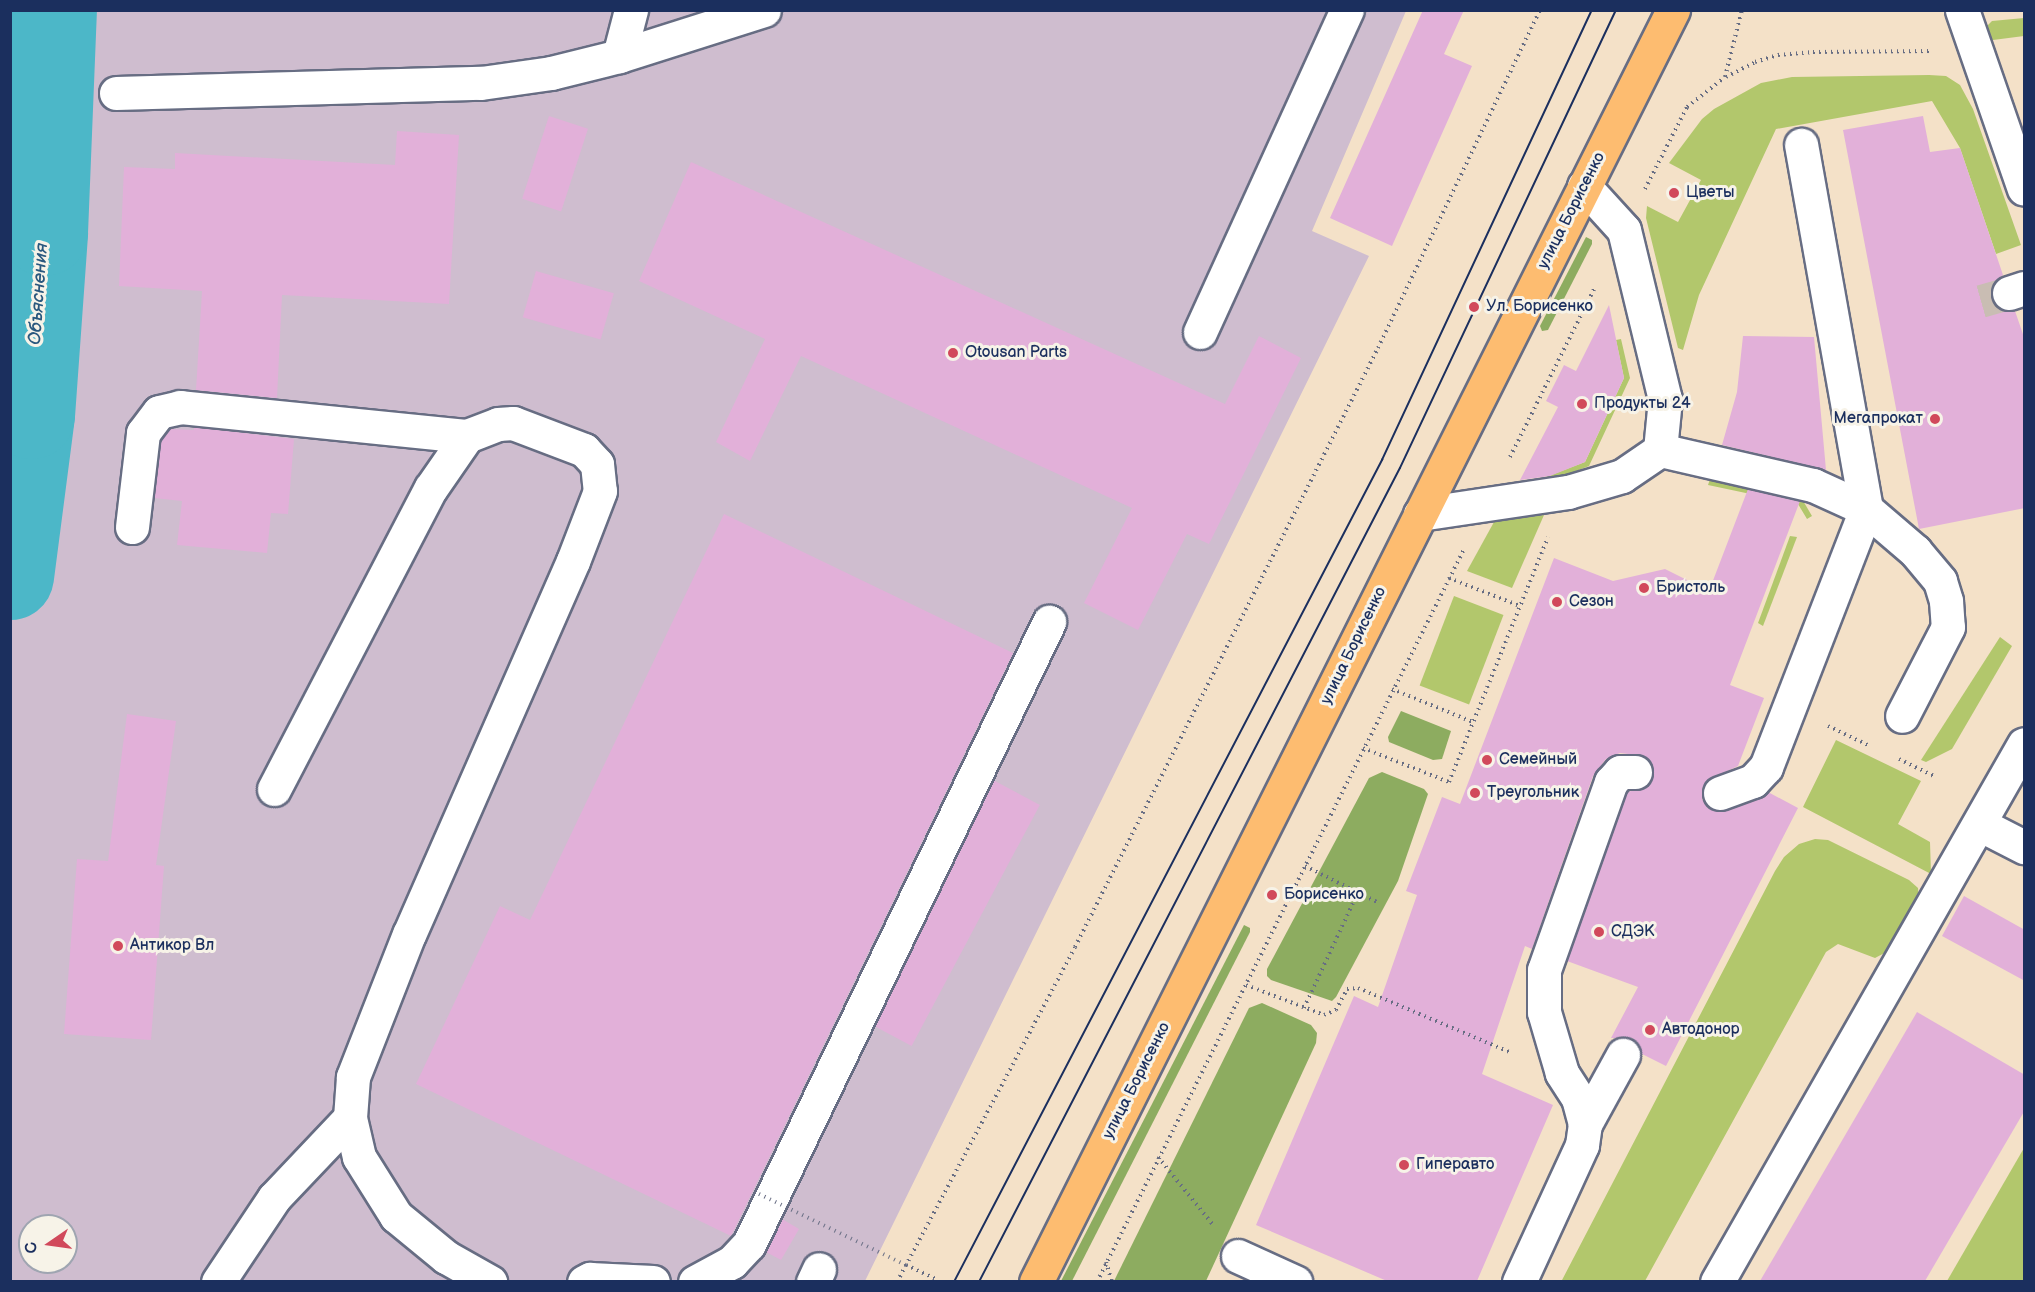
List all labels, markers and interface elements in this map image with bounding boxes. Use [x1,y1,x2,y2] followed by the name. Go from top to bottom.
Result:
[1534,149,1610,273] street label: улица Борисенко
[1686,183,1734,203] place label: Цветы
[1667,186,1681,200] marker: Цветы
[25,242,53,346] water label: Объяснения
[1486,297,1593,317] place label: Ул. Борисенко
[1467,300,1481,314] marker: Ул. Борисенко
[965,343,1067,363] place label: Otousan Parts
[946,346,960,360] marker: Otousan Parts
[1594,394,1691,414] place label: Продукты 24
[1575,397,1589,411] marker: Продукты 24
[1834,409,1923,429] place label: Мегапрокат
[1928,412,1942,426] marker: Мегапрокат
[1656,578,1725,598] place label: Бристоль
[1637,581,1651,595] marker: Бристоль
[1317,584,1391,708] street label: улица Борисенко
[1569,592,1614,612] place label: Сезон
[1550,595,1564,609] marker: Сезон
[1499,750,1577,770] place label: Семейный
[1480,753,1494,767] marker: Семейный
[1487,783,1579,803] place label: Треугольник
[1468,786,1482,800] marker: Треугольник
[1284,885,1364,905] place label: Борисенко
[1265,888,1279,902] marker: Борисенко
[1611,922,1654,942] place label: СДЭК
[1592,925,1606,939] marker: СДЭК
[130,936,214,956] place label: Антикор Вл
[111,939,125,953] marker: Антикор Вл
[1099,1019,1175,1143] street label: улица Борисенко
[1662,1020,1740,1040] place label: Автодонор
[1643,1023,1657,1037] marker: Автодонор
[1416,1155,1494,1175] place label: Гиперавто
[1397,1158,1411,1172] marker: Гиперавто
[18,1214,78,1274] north arrow
[21,1240,42,1255] text: С

